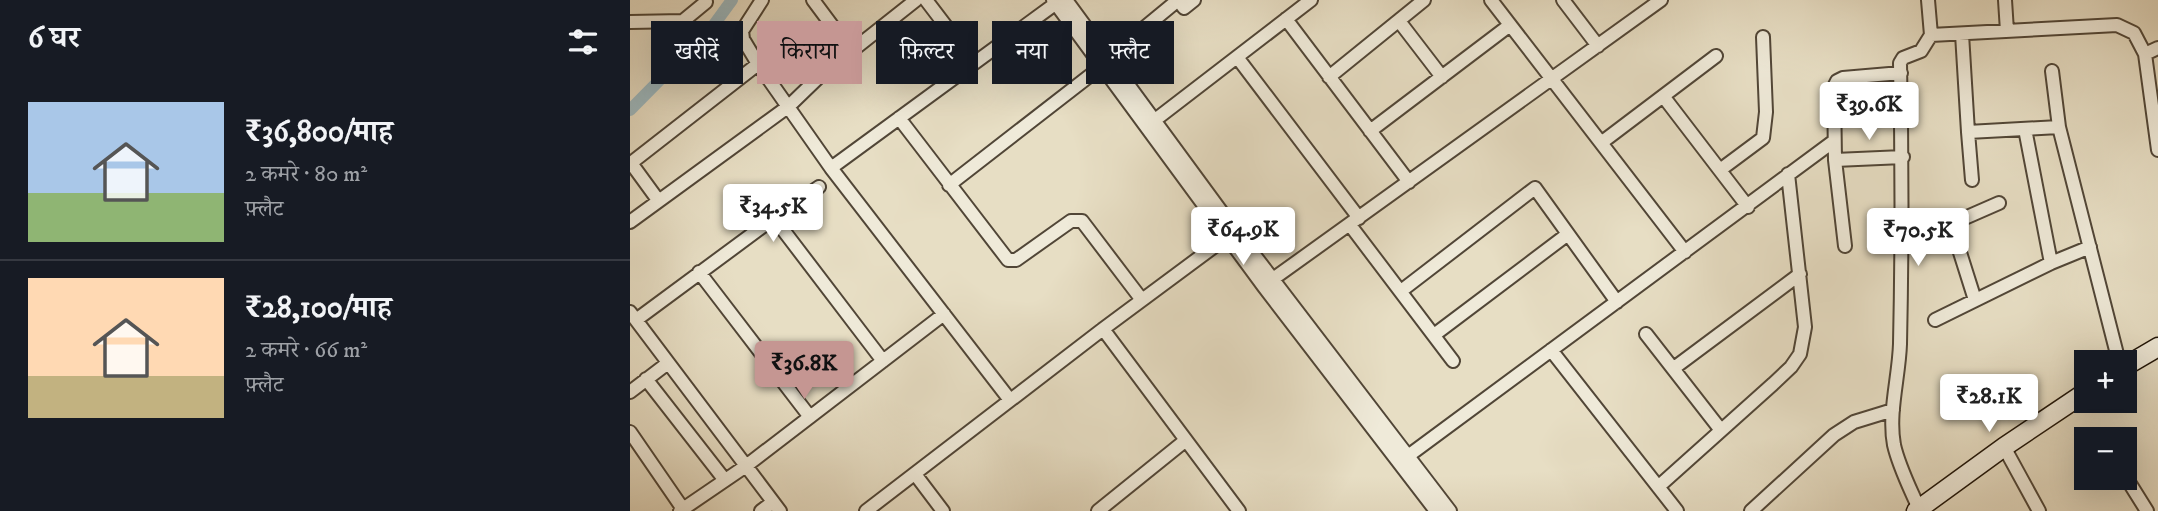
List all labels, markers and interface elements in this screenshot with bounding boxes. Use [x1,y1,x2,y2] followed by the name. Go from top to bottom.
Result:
[28,20,80,57] text: 6 घर
[651,21,743,84] chip: खरीदें
[757,21,862,84] chip: किराया
[876,21,978,84] chip: फ़िल्टर
[992,21,1072,84] chip: नया
[1086,21,1174,84] chip: फ़्लैट
[564,23,602,61] icon: filters
[1812,82,1926,142] pin: ₹39.6K
[1836,90,1902,119] text: ₹39.6K
[245,114,393,151] text: ₹36,800/माह
[84,130,168,214] icon: home
[245,160,367,189] text: 2 कमरे · 80 m²
[716,184,830,244] pin: ₹34.5K
[739,192,807,221] text: ₹34.5K
[245,195,283,224] text: फ़्लैट
[1186,208,1300,267] pin: ₹64.9K
[1861,208,1975,268] pin: ₹70.5K
[1207,215,1279,244] text: ₹64.9K
[1883,216,1953,245] text: ₹70.5K
[245,290,392,327] text: ₹28,100/माह
[84,306,168,390] icon: home
[245,336,367,365] text: 2 कमरे · 66 m²
[747,342,861,401] pin: ₹36.8K
[771,349,837,378] text: ₹36.8K
[2074,350,2137,490] map controls
[2074,350,2137,413] button: +
[245,371,283,400] text: फ़्लैट
[1932,374,2046,434] pin: ₹28.1K
[1956,382,2022,411] text: ₹28.1K
[2074,427,2137,490] button: −

